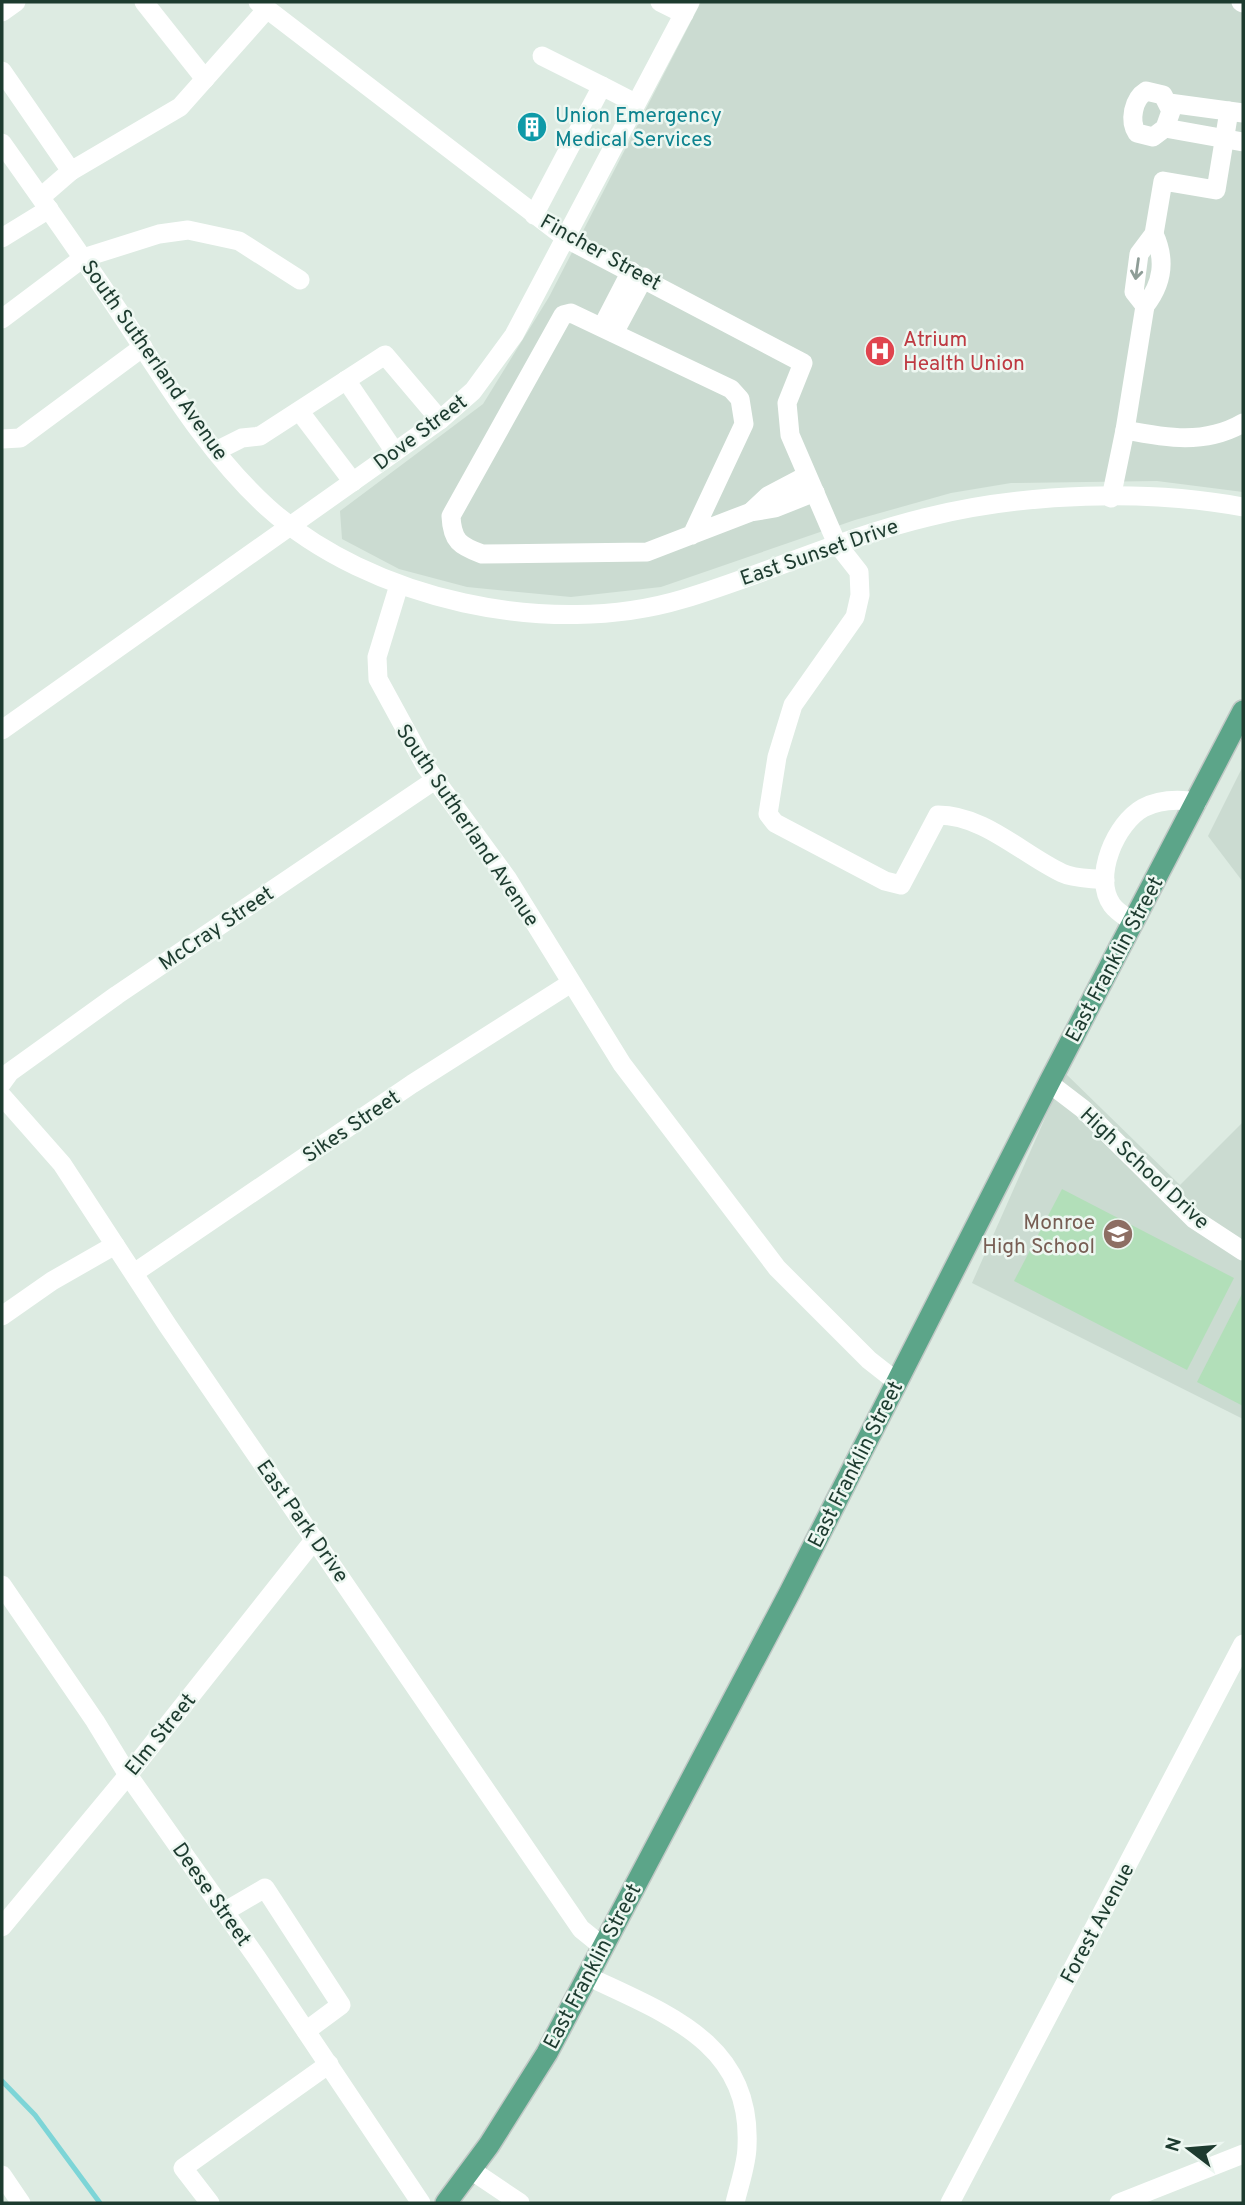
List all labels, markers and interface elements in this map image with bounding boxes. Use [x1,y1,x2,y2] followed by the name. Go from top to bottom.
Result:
[555,103,722,154] place label: Union Emergency Medical Services
[515,110,549,144] building icon: Union Emergency Medical Services
[535,209,666,298] street label: Fincher Street
[74,255,233,466] street label: South Sutherland Avenue
[1130,257,1143,280] one-way arrow
[903,327,1025,378] place label: Atrium Health Union
[863,334,897,368] hospital icon: Atrium Health Union
[369,389,473,477] street label: Dove Street
[737,514,902,593] street label: East Sunset Drive
[389,719,545,932] street label: South Sutherland Avenue
[1060,872,1170,1047] street label: East Franklin Street
[154,881,280,978] street label: McCray Street
[298,1085,406,1170] street label: Sikes Street
[1074,1102,1214,1236] street label: High School Drive
[982,1210,1095,1261] place label: Monroe High School
[1101,1217,1135,1251] school or university icon: Monroe High School
[803,1377,910,1553] street label: East Franklin Street
[249,1455,354,1589] street label: East Park Drive
[120,1688,203,1782] street label: Elm Street
[165,1838,256,1952] street label: Deese Street
[1055,1859,1141,1988] street label: Forest Avenue
[538,1879,648,2054] street label: East Franklin Street
[1154,2114,1224,2184] north arrow
[1161,2135,1188,2155] text: N

